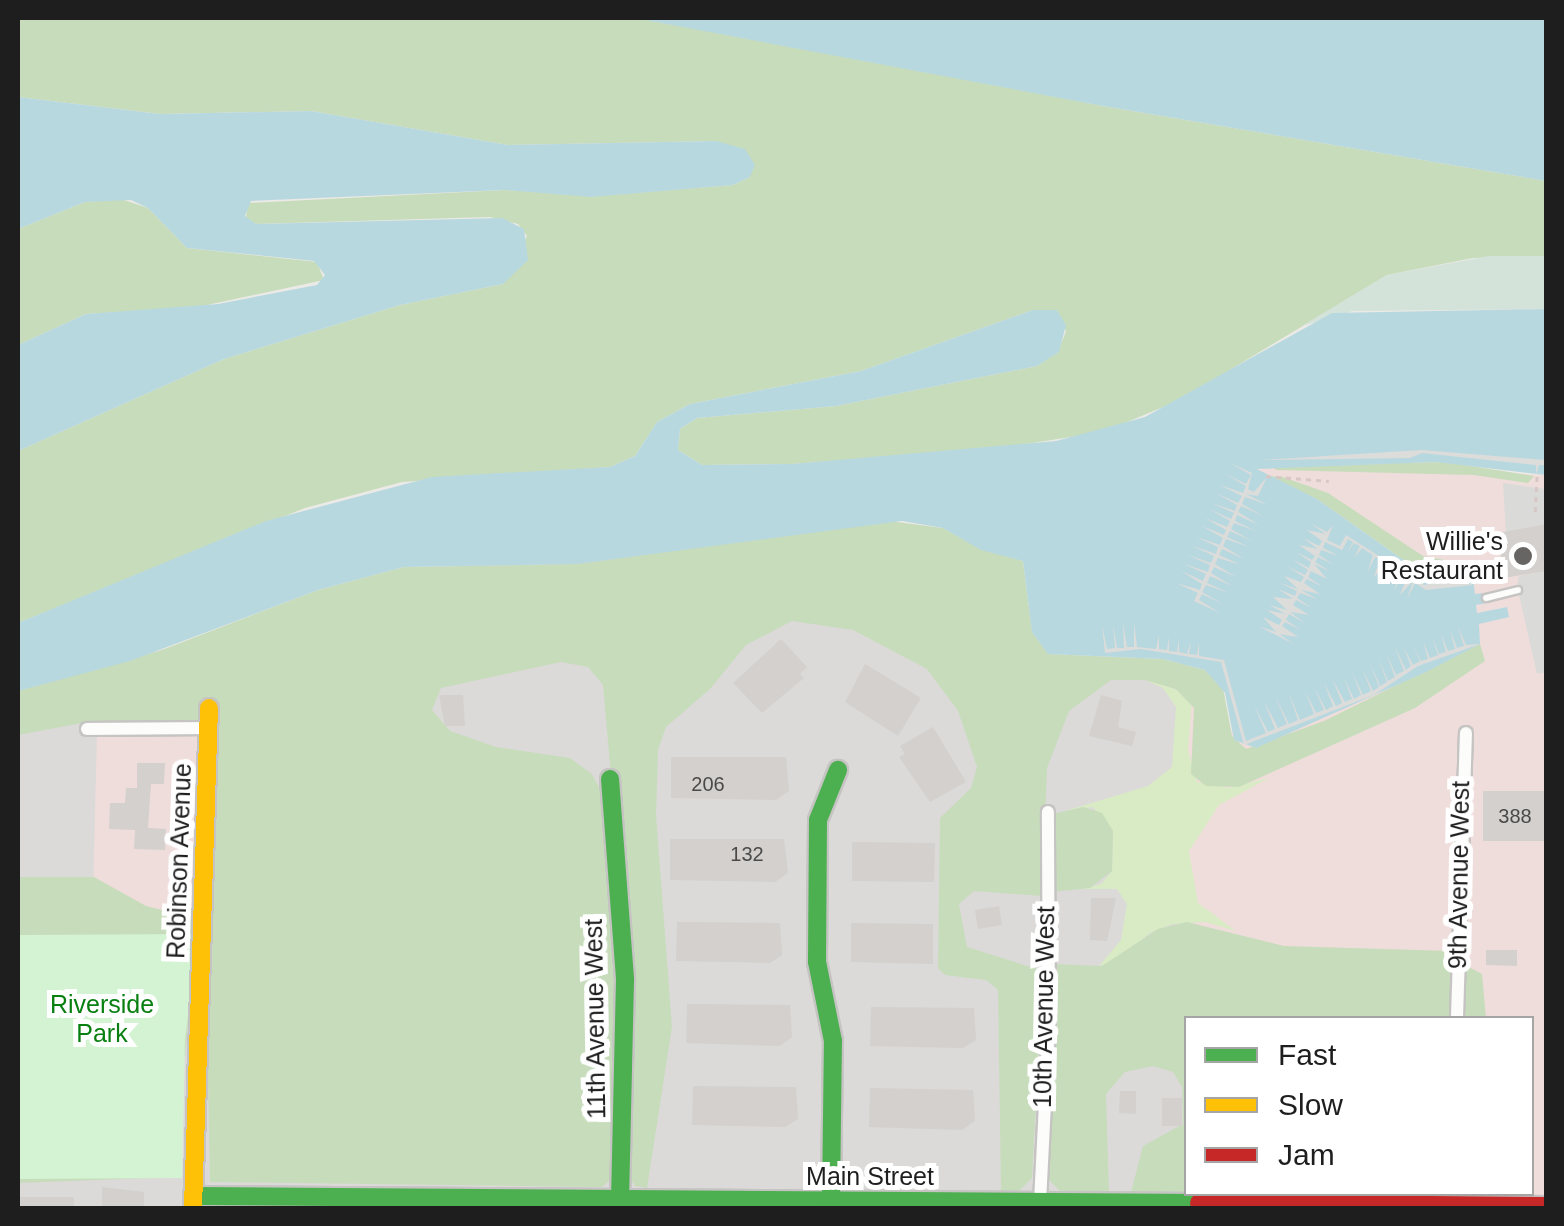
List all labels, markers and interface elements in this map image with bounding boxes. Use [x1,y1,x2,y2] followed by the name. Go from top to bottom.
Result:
[1381,527,1503,586] place label: Willie's Restaurant
[1512,545,1534,567] marker: Willie's Restaurant
[161,762,197,960] street label: Robinson Avenue
[691,772,725,796] house number: 206
[1442,780,1476,970] street label: 9th Avenue West
[1498,804,1532,828] house number: 388
[730,842,764,866] house number: 132
[1027,905,1061,1109] street label: 10th Avenue West
[578,918,612,1120] street label: 11th Avenue West
[50,990,154,1049] park label: Riverside Park
[1184,1016,1534,1196] legend
[1278,1038,1336,1071] text: Fast
[1278,1088,1343,1121] text: Slow
[1278,1138,1335,1171] text: Jam
[806,1161,934,1191] street label: Main Street

